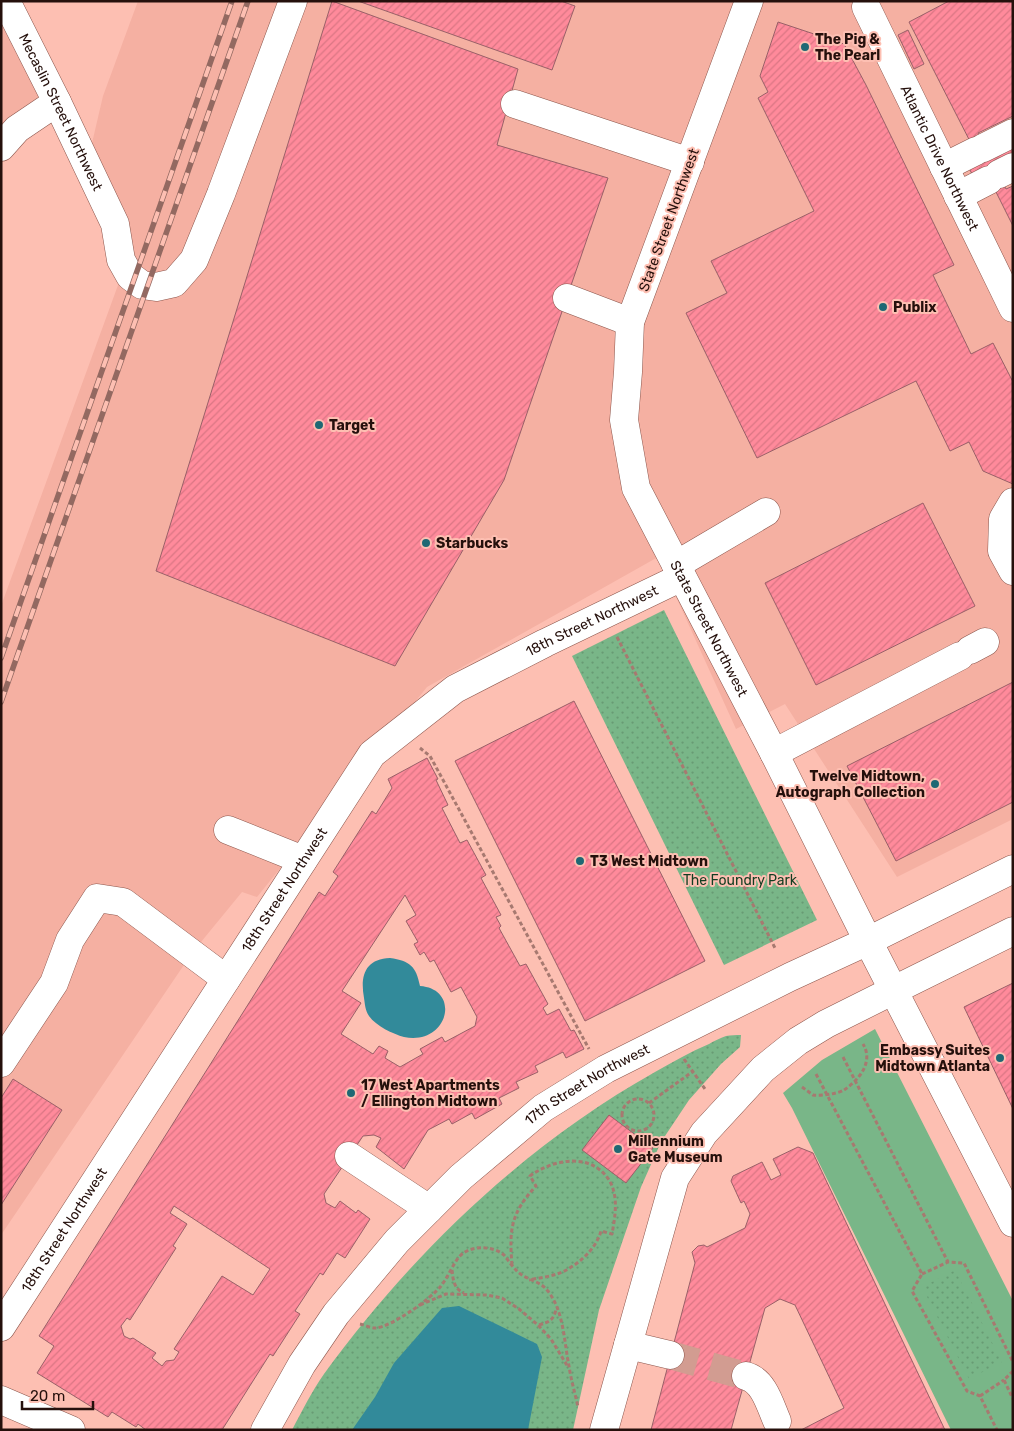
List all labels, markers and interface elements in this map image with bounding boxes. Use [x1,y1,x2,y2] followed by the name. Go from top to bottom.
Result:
[15,31,107,194] street label: Mecaslin Street Northwest
[815,31,880,64] place label: The Pig & The Pearl
[799,41,811,53] marker: The Pig & The Pearl
[897,82,983,234] street label: Atlantic Drive Northwest
[635,146,703,294] street label: State Street Northwest
[893,299,937,316] place label: Publix
[877,301,889,313] marker: Publix
[329,417,375,434] place label: Target
[313,419,325,431] marker: Target
[436,535,509,552] place label: Starbucks
[420,537,432,549] marker: Starbucks
[667,558,752,700] street label: State Street Northwest
[523,581,661,660] street label: 18th Street Northwest
[776,768,925,801] place label: Twelve Midtown, Autograph Collection
[929,778,941,790] marker: Twelve Midtown, Autograph Collection
[238,824,331,955] street label: 18th Street Northwest
[590,853,708,870] place label: T3 West Midtown
[574,855,586,867] marker: T3 West Midtown
[683,872,798,889] park label: The Foundry Park
[521,1040,653,1128] street label: 17th Street Northwest
[875,1042,990,1075] place label: Embassy Suites Midtown Atlanta
[994,1052,1006,1064] marker: Embassy Suites Midtown Atlanta
[361,1077,500,1110] place label: 17 West Apartments / Ellington Midtown
[345,1087,357,1099] marker: 17 West Apartments / Ellington Midtown
[628,1133,723,1166] place label: Millennium Gate Museum
[612,1143,624,1155] marker: Millennium Gate Museum
[18,1164,111,1295] street label: 18th Street Northwest
[22,1378,94,1410] scale bar
[30,1387,65,1405] text: 20 m

